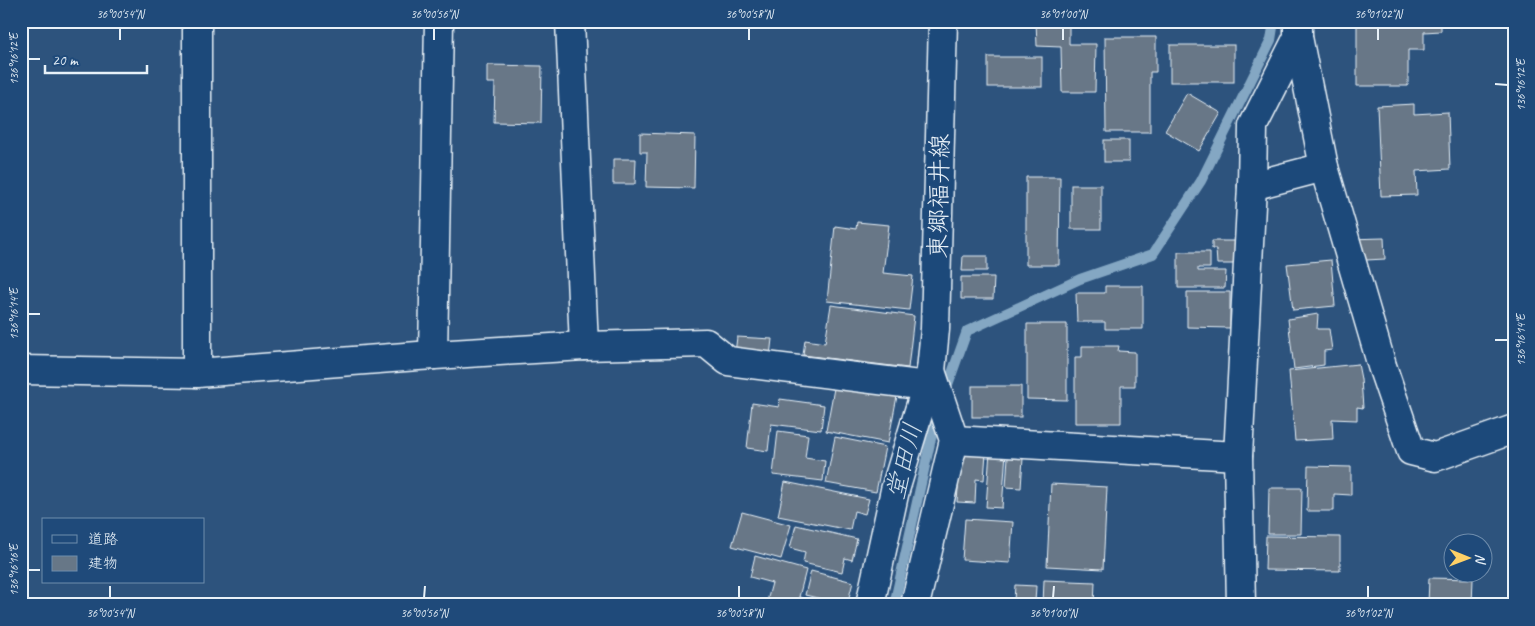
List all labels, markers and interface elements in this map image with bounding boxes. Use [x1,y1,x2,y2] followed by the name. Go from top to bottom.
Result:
[96,6,145,22] text: 36°00'54"N
[410,6,459,22] text: 36°00'56"N
[725,6,774,22] text: 36°00'58"N
[1039,6,1088,22] text: 36°01'00"N
[1354,6,1403,22] text: 36°01'02"N
[6,31,22,85] text: 136°16'12"E
[45,42,148,74] scale bar
[52,51,79,70] text: 20 m
[1513,57,1529,111] text: 136°16'12"E
[922,133,956,259] street label: 東郷福井線
[6,286,22,340] text: 136°16'14"E
[1513,312,1529,366] text: 136°16'14"E
[879,419,929,503] water label: 堂田川
[42,518,205,584] legend
[88,530,118,549] text: 道路
[1442,534,1492,584] north arrow
[6,542,22,596] text: 136°16'16"E
[88,554,118,573] text: 建物
[1472,554,1489,565] text: N
[86,605,135,621] text: 36°00'54"N
[400,605,449,621] text: 36°00'56"N
[715,605,764,621] text: 36°00'58"N
[1029,605,1078,621] text: 36°01'00"N
[1344,605,1393,621] text: 36°01'02"N

